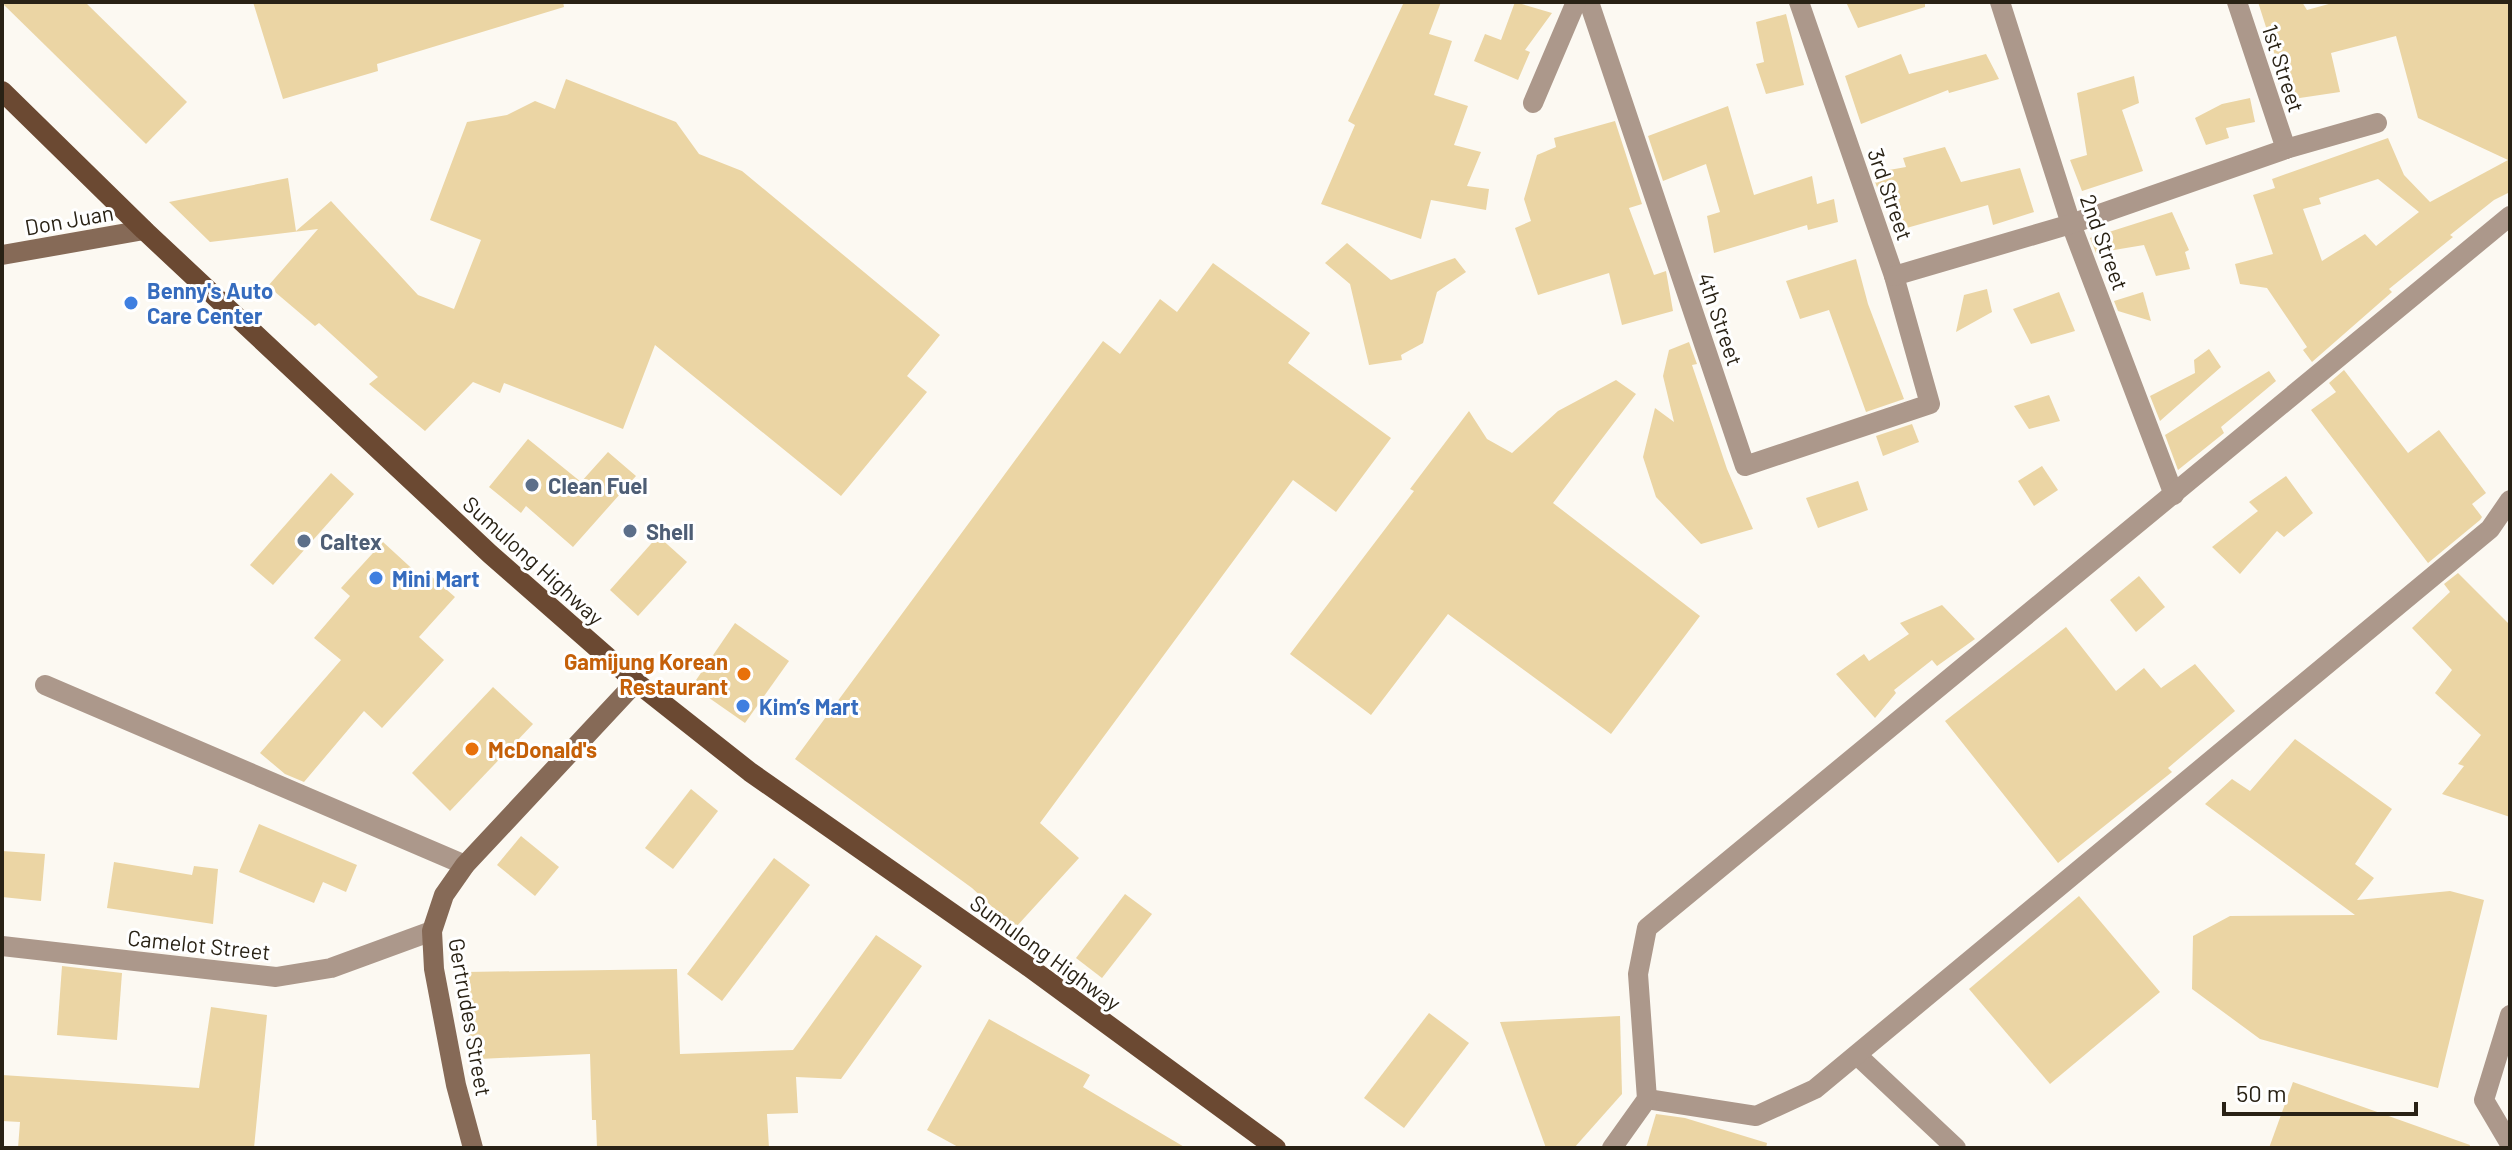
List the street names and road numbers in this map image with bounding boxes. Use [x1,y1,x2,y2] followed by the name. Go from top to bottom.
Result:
[2258,21,2310,115] street label: 1st Street
[1863,145,1919,243] street label: 3rd Street
[2076,191,2134,293] street label: 2nd Street
[23,198,115,240] street label: Don Juan
[1693,269,1749,369] street label: 4th Street
[458,490,610,630] street label: Sumulong Highway
[966,889,1126,1015] street label: Sumulong Highway
[126,924,272,964] street label: Camelot Street
[444,936,498,1098] street label: Gertrudes Street

